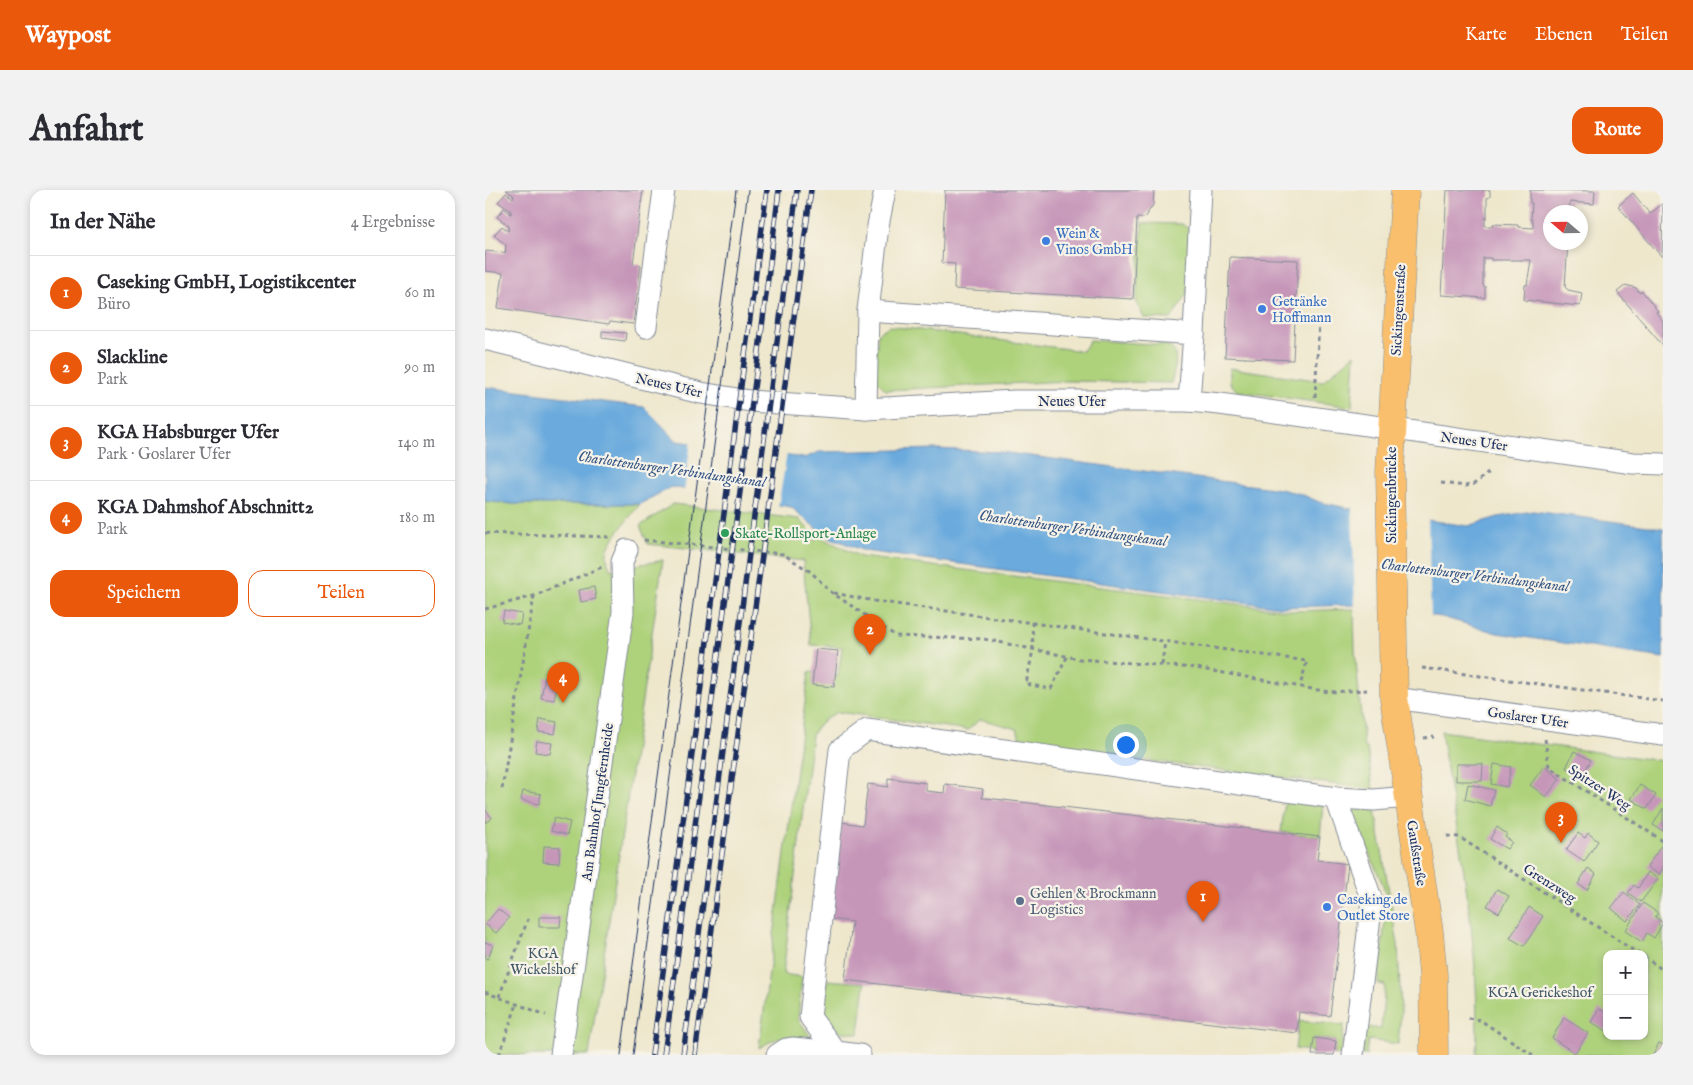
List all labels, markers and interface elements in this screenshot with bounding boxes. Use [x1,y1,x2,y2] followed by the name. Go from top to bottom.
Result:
[25,20,111,51] text: Waypost
[1465,24,1507,47] text: Karte
[1535,24,1593,47] text: Ebenen
[1621,24,1668,47] text: Teilen
[1572,107,1663,154] button: Route
[30,108,144,153] text: Anfahrt
[1543,205,1588,250] north arrow
[50,209,156,236] text: In der Nähe
[351,213,435,233] text: 4 Ergebnisse
[1055,225,1133,259] place label: Wein & Vinos GmbH
[1040,235,1052,247] marker: Wein & Vinos GmbH
[1388,263,1410,356] street label: Sickingenstraße
[97,271,356,295] text: Caseking GmbH, Logistikcenter
[63,283,69,303] text: 1
[405,283,435,303] text: 60 m
[1272,293,1332,327] place label: Getränke Hoffmann
[97,295,130,315] text: Büro
[1256,303,1268,315] marker: Getränke Hoffmann
[97,346,168,370] text: Slackline
[62,358,70,378] text: 2
[404,358,435,378] text: 90 m
[97,370,127,390] text: Park
[634,370,704,402] street label: Neues Ufer
[1038,393,1106,411] street label: Neues Ufer
[97,421,279,445] text: KGA Habsburger Ufer
[1439,428,1509,456] street label: Neues Ufer
[63,433,69,453] text: 3
[397,433,435,453] text: 140 m
[97,445,231,465] text: Park · Goslarer Ufer
[1383,446,1401,543] street label: Sickingenbrücke
[577,447,768,493] water label: Charlottenburger Verbindungskanal
[97,496,314,520] text: KGA Dahmshof Abschnitt2
[978,506,1169,552] water label: Charlottenburger Verbindungskanal
[62,508,70,528] text: 4
[399,508,435,528] text: 180 m
[97,520,127,540] text: Park
[735,525,877,543] place label: Skate-Rollsport-Anlage
[719,527,731,539] marker: Skate-Rollsport-Anlage
[1380,555,1571,598] water label: Charlottenburger Verbindungskanal
[50,570,238,617] button: Speichern
[248,570,435,617] button: Teilen
[854,614,886,655] pin: 2
[547,662,579,703] pin: 4
[1486,703,1569,733] street label: Goslarer Ufer
[578,721,618,883] street label: Am Bahnhof Jungfernheide
[1113,732,1139,758] your location
[1565,761,1634,815] street label: Spitzer Weg
[1545,802,1577,843] pin: 3
[1402,819,1430,888] street label: Gaußstraße
[1519,860,1580,908] street label: Grenzweg
[1187,881,1219,922] pin: 1
[1030,885,1157,919] place label: Gehlen & Brockmann Logistics
[1337,891,1410,925] place label: Caseking.de Outlet Store
[1014,895,1026,907] marker: Gehlen & Brockmann Logistics
[1321,901,1333,913] marker: Caseking.de Outlet Store
[510,945,579,979] park label: KGA Wickelshof
[1603,950,1648,1040] map controls
[1603,950,1648,995] button: +
[1488,984,1595,1002] park label: KGA Gerickeshof
[1603,995,1648,1040] button: −

